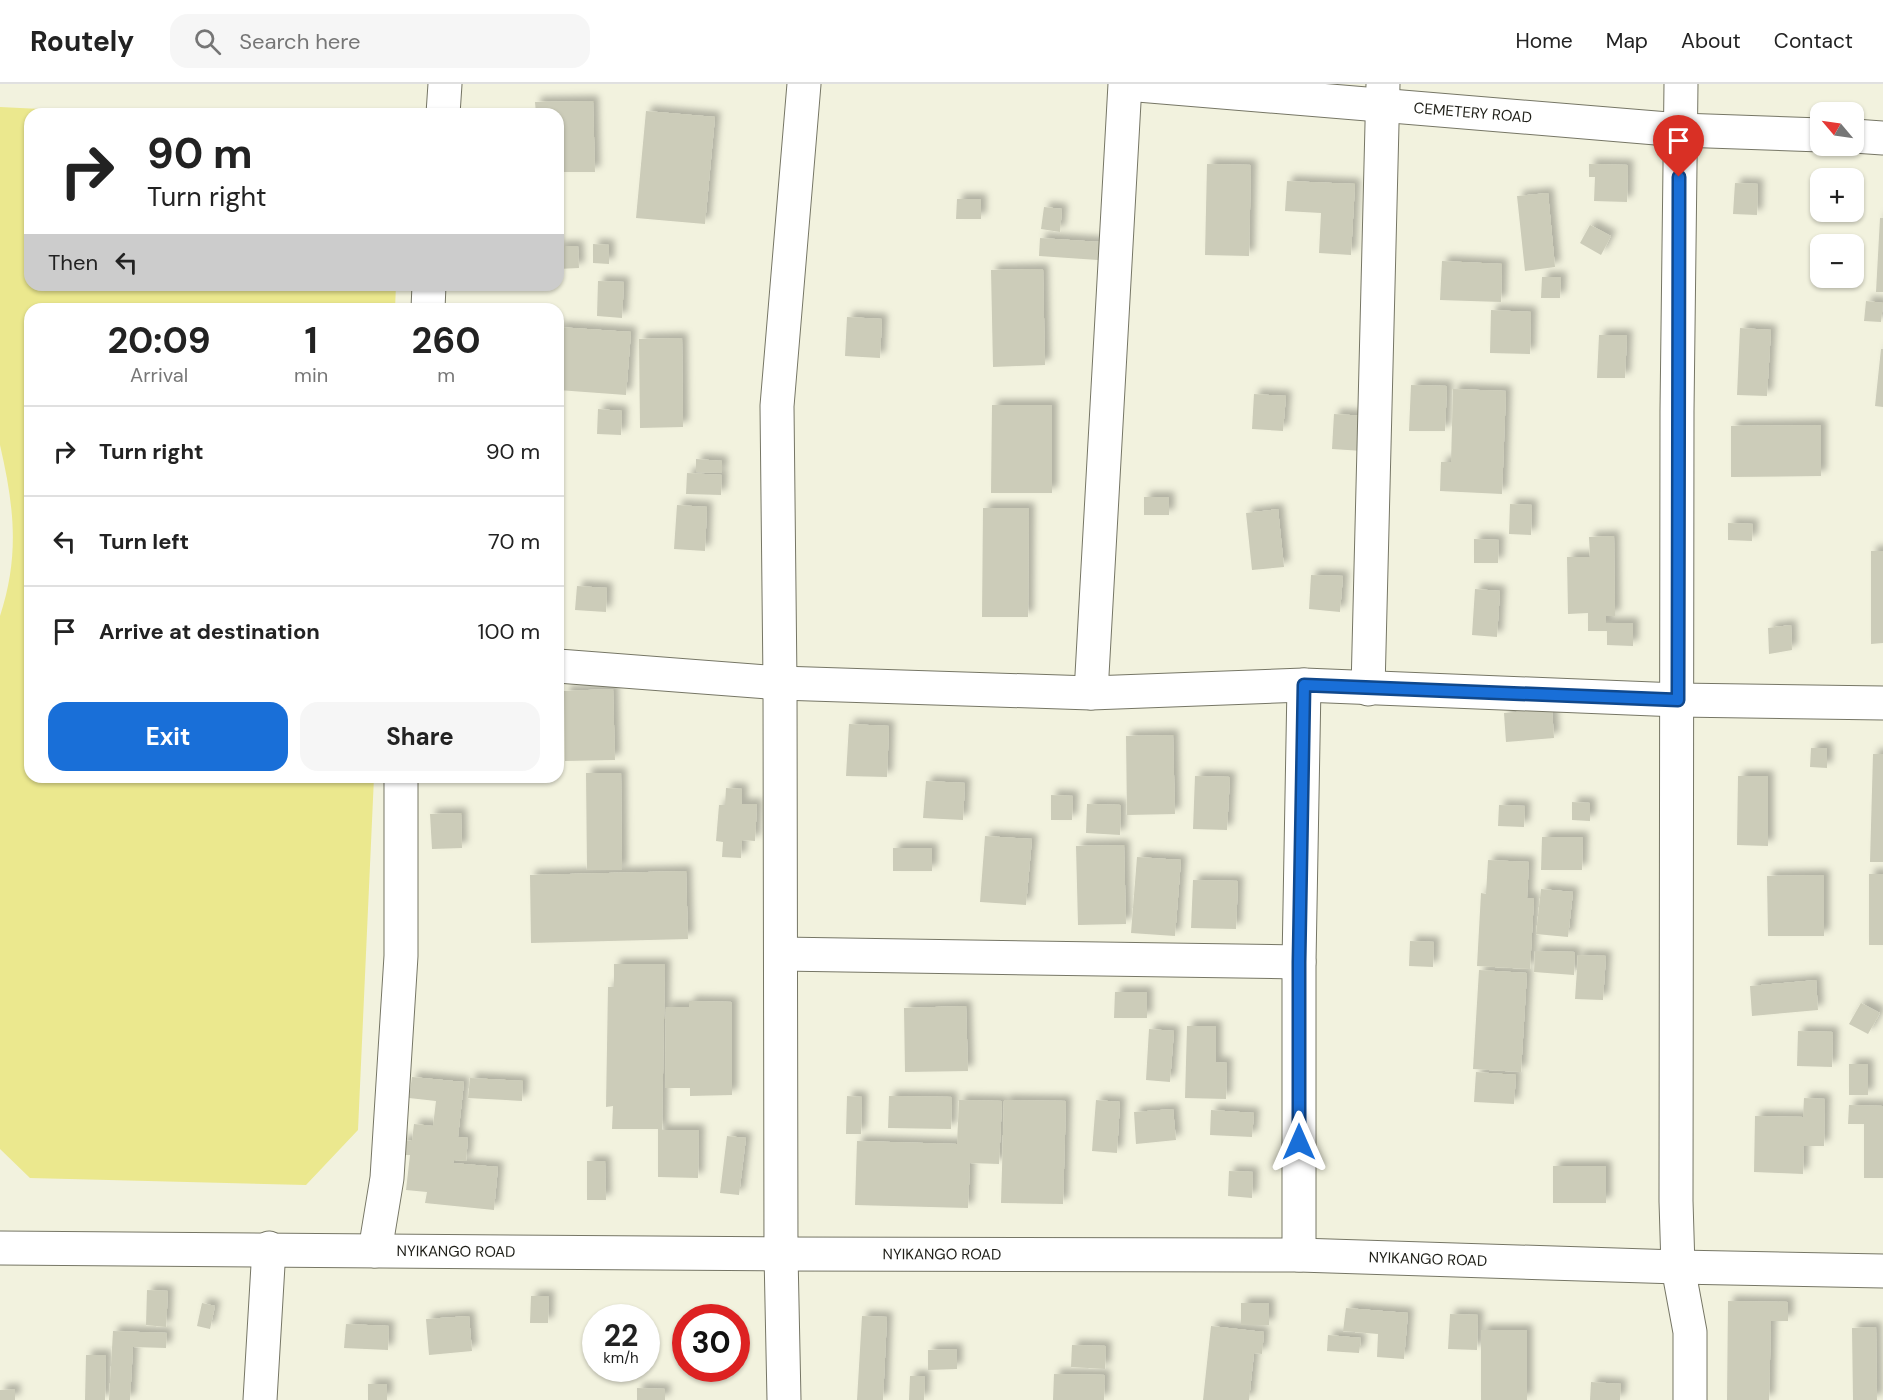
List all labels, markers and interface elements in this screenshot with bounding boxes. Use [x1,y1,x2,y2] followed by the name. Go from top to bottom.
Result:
[170,14,590,68] search box
[30,23,134,60] text: Routely
[191,25,224,58] icon: search
[239,27,361,56] text: Search here
[1515,27,1573,55] text: Home
[1606,27,1648,55] text: Map
[1681,27,1741,55] text: About
[1774,27,1853,55] text: Contact
[1413,98,1533,128] street label: CEMETERY ROAD
[1810,102,1864,156] north arrow
[1810,102,1864,288] map controls
[1653,115,1704,177] pin
[1662,124,1695,157] icon: arrive
[147,126,253,181] text: 90 m
[48,132,126,210] icon: right
[1810,168,1864,222] button: +
[147,179,267,214] text: Turn right
[1810,234,1864,288] button: −
[110,246,143,279] icon: left
[48,248,98,277] text: Then
[107,317,211,364] text: 20:09
[305,317,318,364] text: 1
[412,317,481,364] text: 260
[130,362,188,388] text: Arrival
[294,362,328,388] text: min
[437,362,455,388] text: m
[48,435,81,468] icon: right
[99,437,204,466] text: Turn right
[486,437,540,466] text: 90 m
[48,525,81,558] icon: left
[99,527,189,556] text: Turn left
[488,527,540,556] text: 70 m
[48,615,81,648] icon: arrive
[99,617,320,646] text: Arrive at destination
[478,617,540,646] text: 100 m
[48,702,288,771] button: Exit
[300,702,540,771] button: Share
[1267,1110,1331,1174] position arrow
[397,1241,515,1262] street label: NYIKANGO ROAD
[883,1244,1001,1264] street label: NYIKANGO ROAD
[1368,1247,1488,1271] street label: NYIKANGO ROAD
[672,1304,750,1382] speed limit sign: 30
[604,1316,638,1355] text: 22
[603,1348,639,1368] text: km/h

